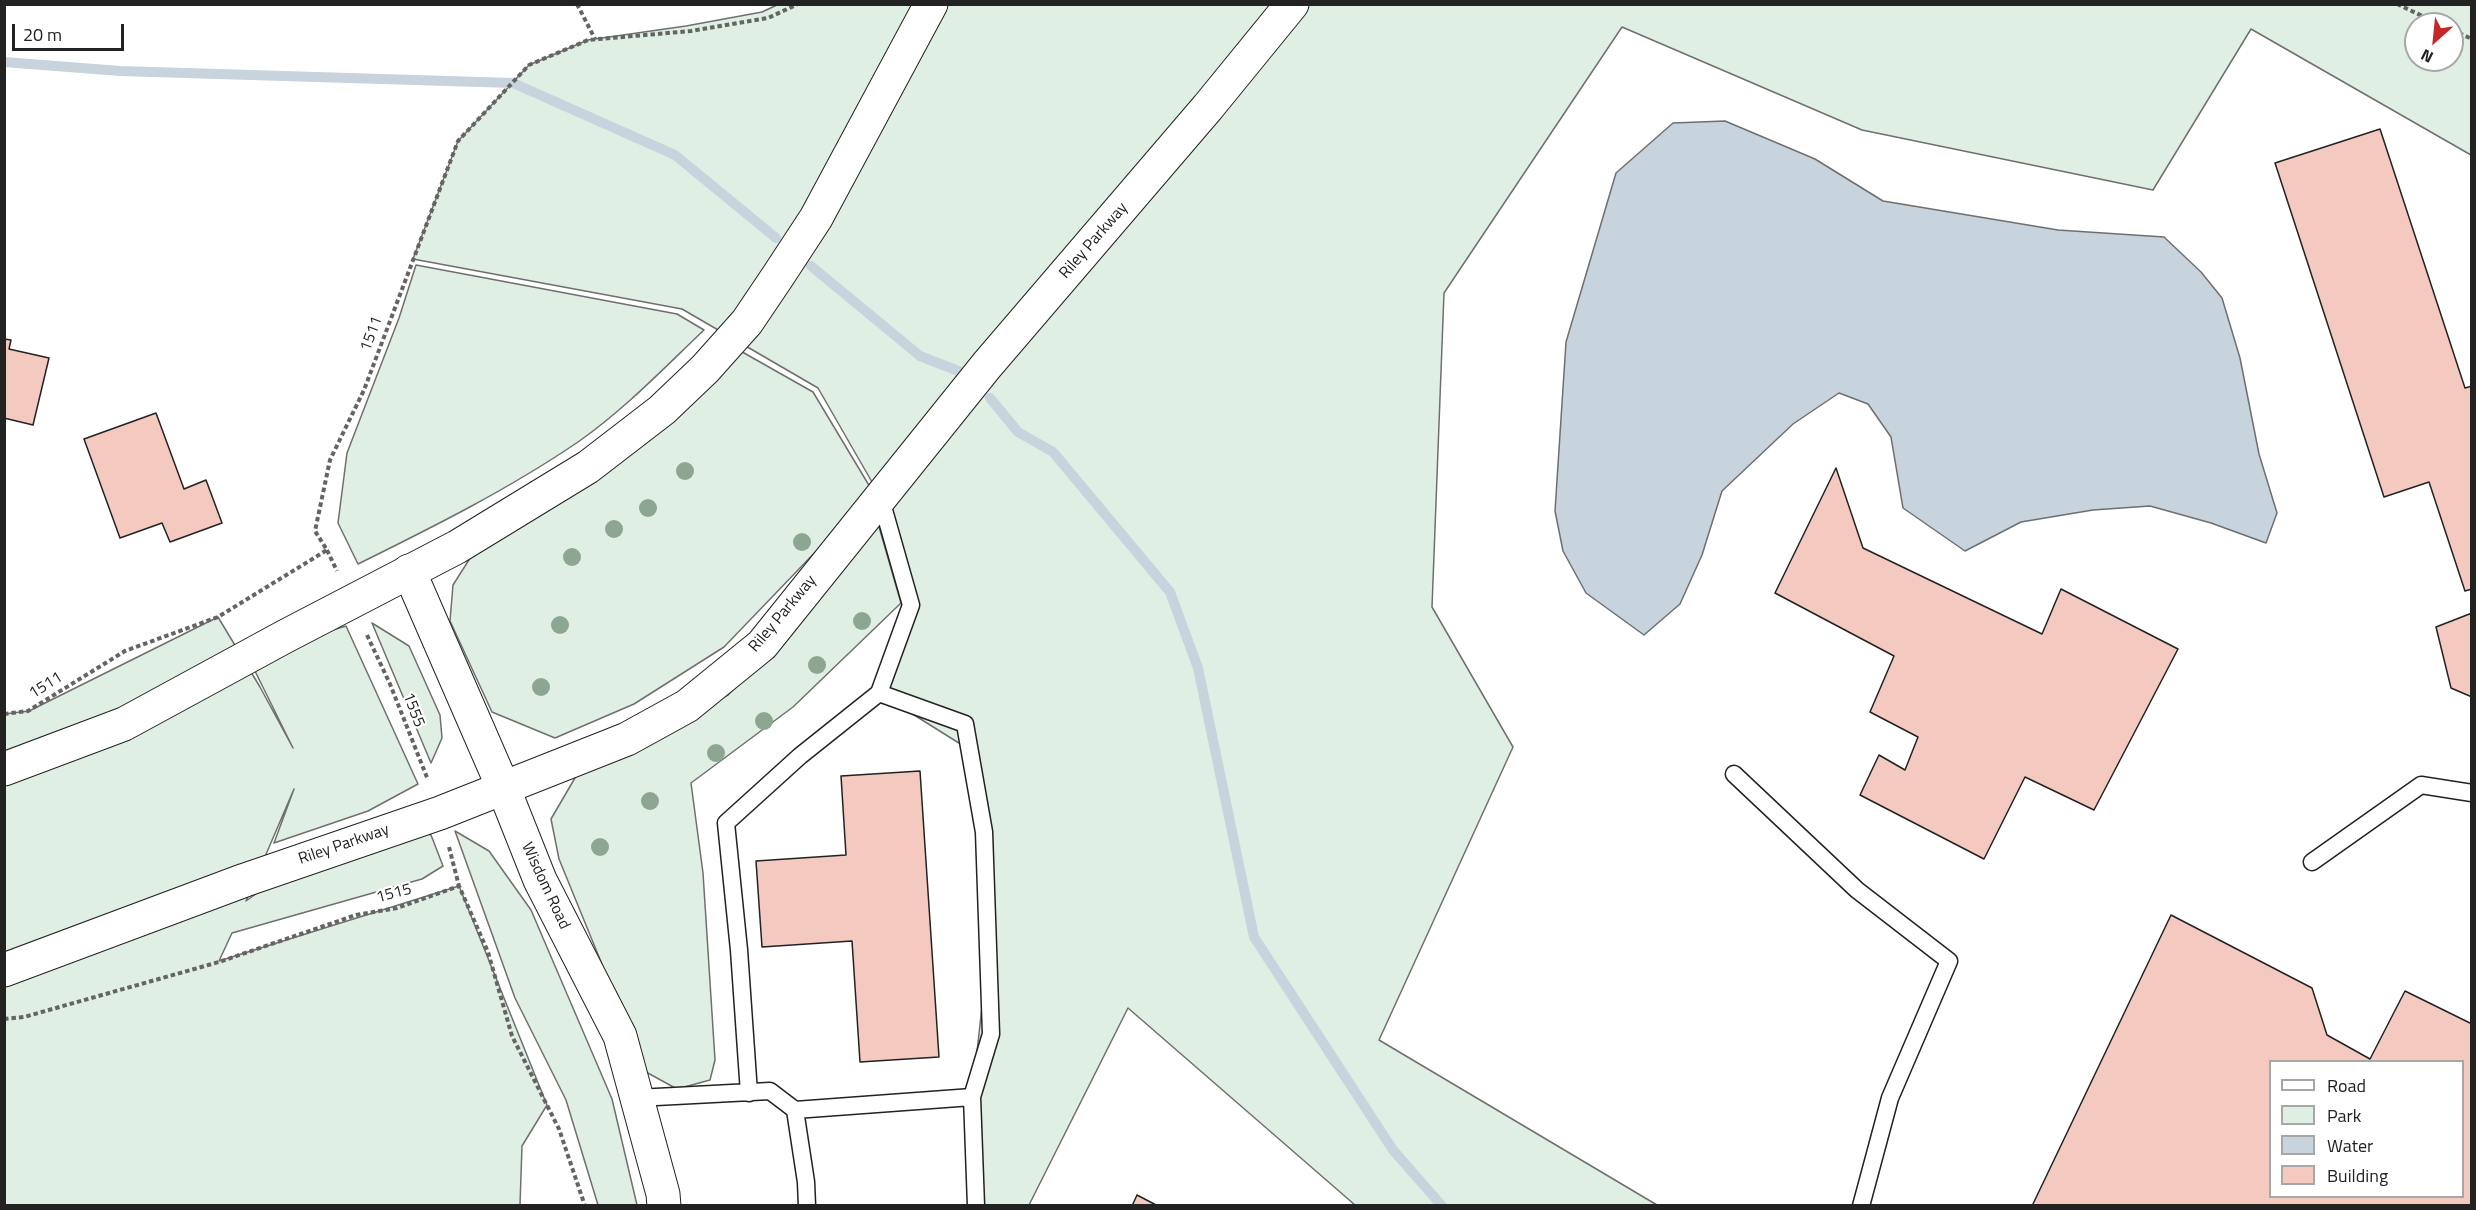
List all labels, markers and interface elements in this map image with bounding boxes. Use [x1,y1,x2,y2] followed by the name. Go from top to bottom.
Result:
[15,12,128,50] scale bar
[2404,12,2464,72] north arrow
[23,21,62,48] text: 20 m
[2416,43,2437,69] text: N
[1056,199,1132,283] street label: Riley Parkway
[357,314,387,354] street label: 1511
[745,572,821,656] street label: Riley Parkway
[26,668,66,704] street label: 1511
[398,690,428,730] street label: 1555
[296,821,392,869] street label: Riley Parkway
[517,840,573,932] street label: Wisdom Road
[374,880,414,908] street label: 1515
[2269,1060,2464,1198] legend
[2327,1072,2366,1099] text: Road
[2327,1102,2361,1129] text: Park
[2327,1132,2373,1159] text: Water
[2327,1162,2388,1189] text: Building

